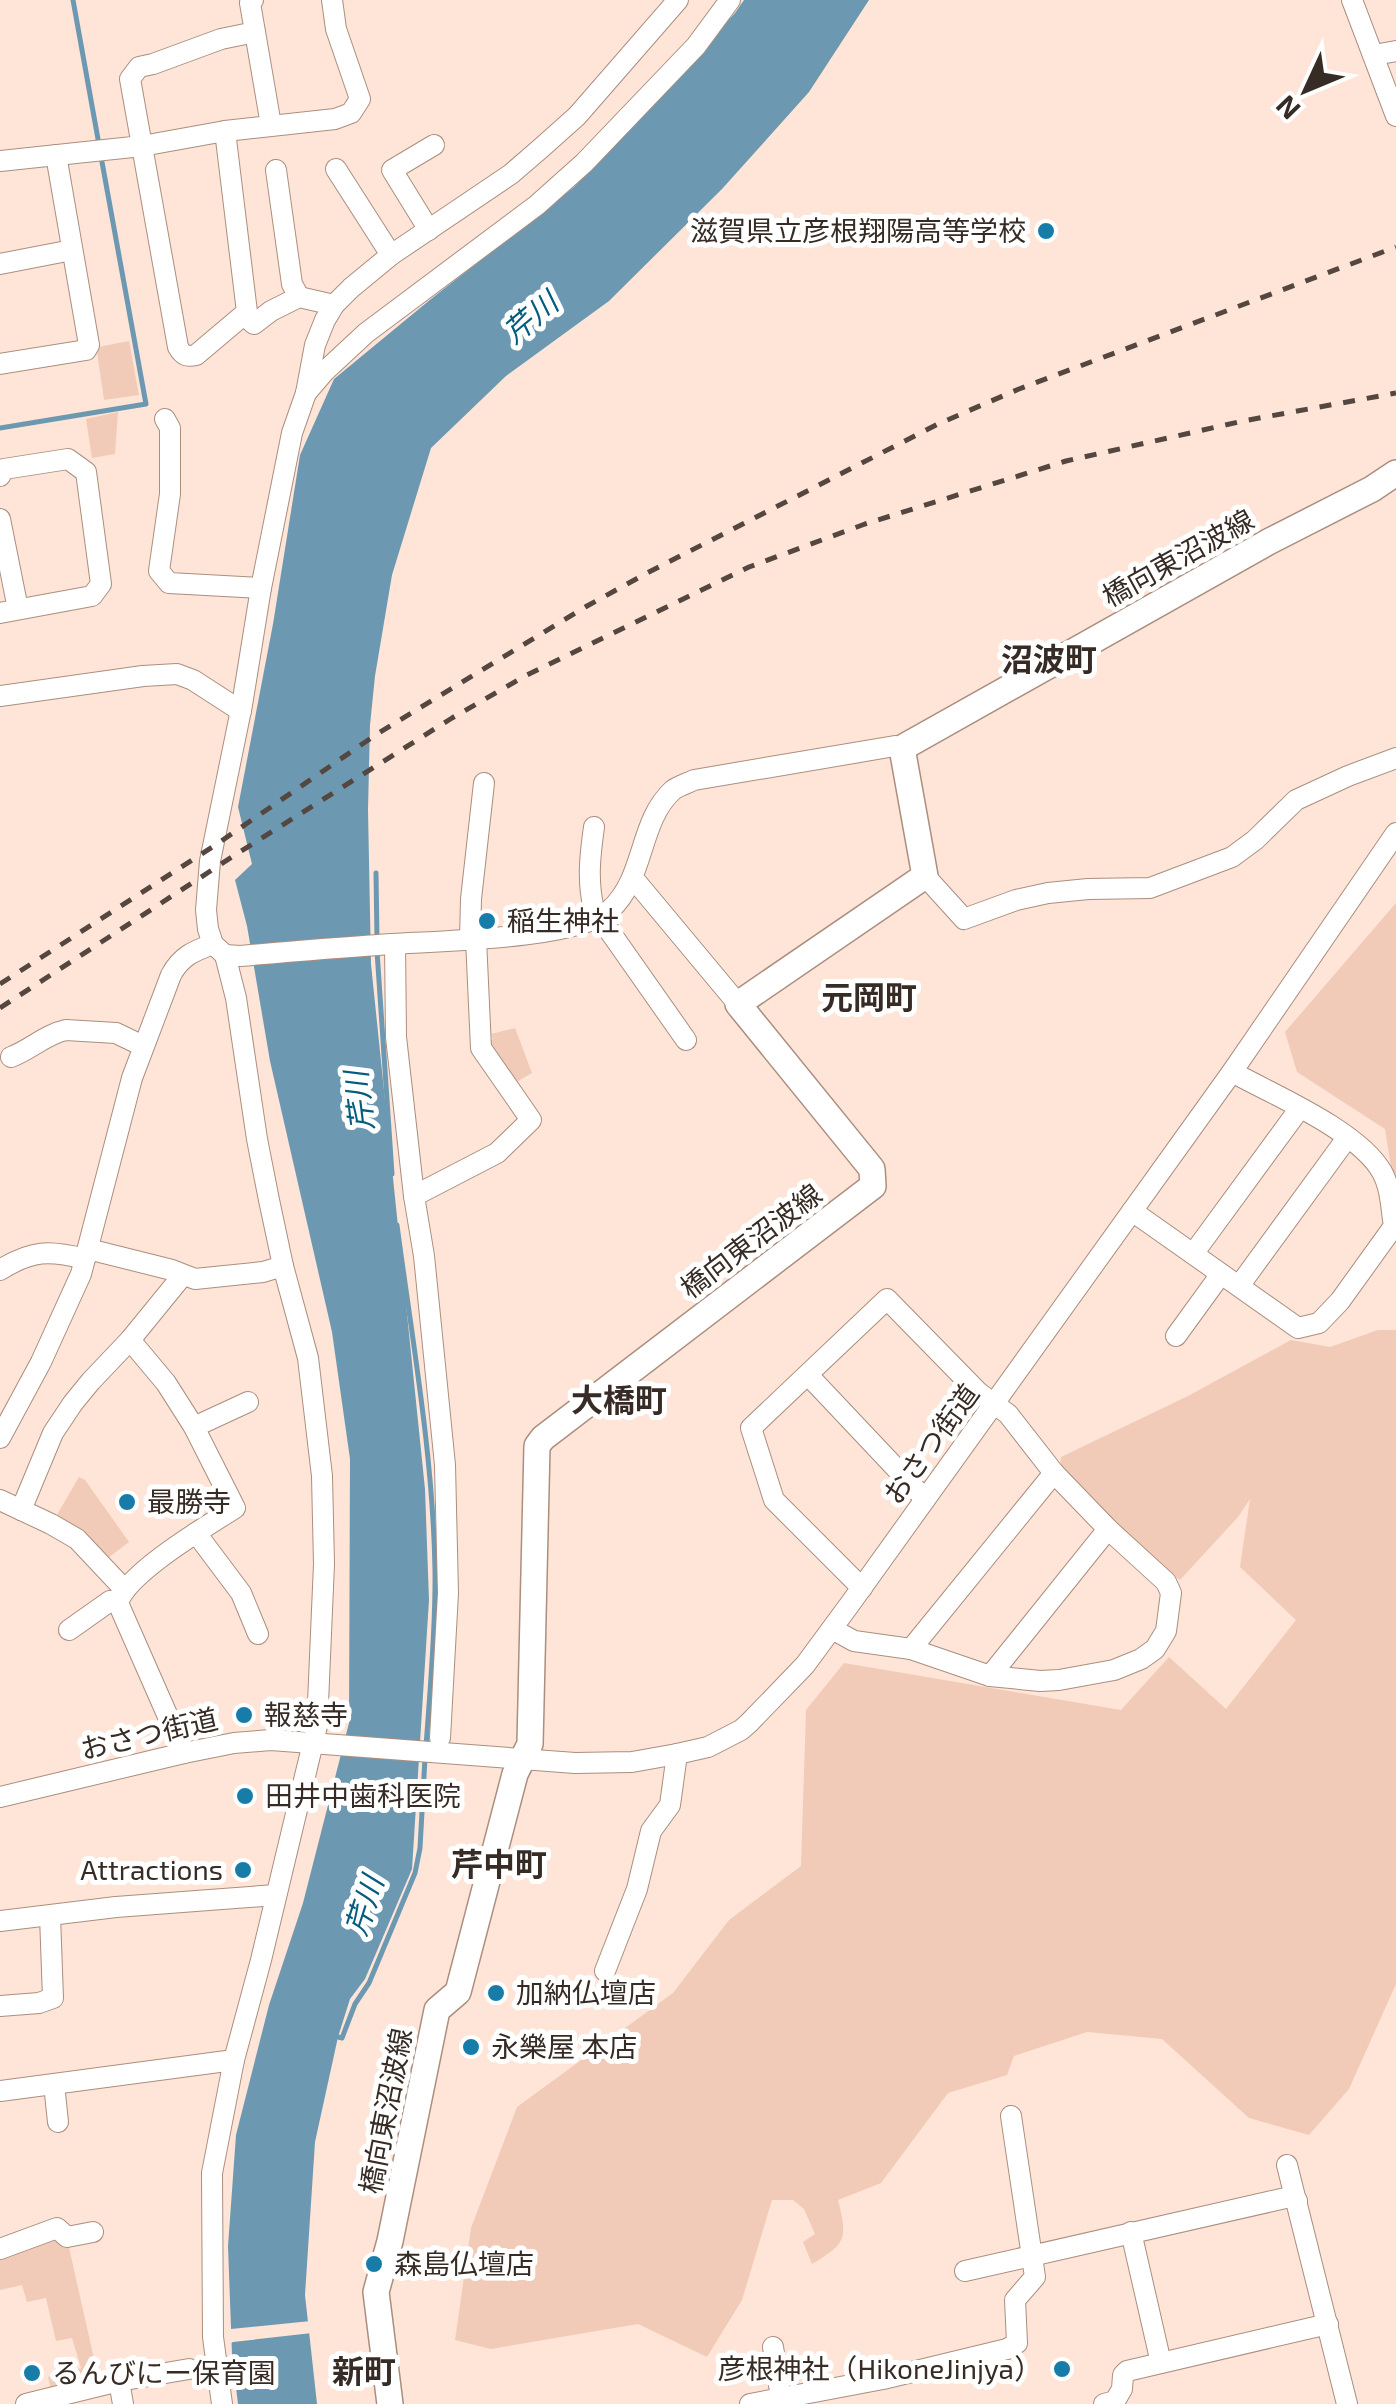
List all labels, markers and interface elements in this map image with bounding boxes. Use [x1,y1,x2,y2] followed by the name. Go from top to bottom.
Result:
[1256,40,1356,140] north arrow
[1268,89,1307,127] text: N
[690,213,1026,247] place label: 滋賀県立彦根翔陽高等学校
[1035,220,1057,242] marker: 滋賀県立彦根翔陽高等学校
[495,281,567,350] water label: 芹川
[1096,502,1259,613] street label: 橋向東沼波線
[1001,639,1097,677] district label: 沼波町
[507,903,619,937] place label: 稲生神社
[476,910,498,932] marker: 稲生神社
[821,977,917,1015] district label: 元岡町
[336,1066,380,1133] water label: 芹川
[673,1176,828,1304] street label: 橋向東沼波線
[875,1377,985,1510] street label: おさつ街道
[571,1380,667,1418] district label: 大橋町
[147,1484,231,1518] place label: 最勝寺
[116,1491,138,1513] marker: 最勝寺
[264,1697,348,1731] place label: 報慈寺
[77,1701,221,1765] street label: おさつ街道
[233,1704,255,1726] marker: 報慈寺
[265,1778,461,1812] place label: 田井中歯科医院
[234,1785,256,1807] marker: 田井中歯科医院
[451,1844,547,1882] district label: 芹中町
[80,1852,223,1886] place label: Attractions
[232,1859,254,1881] marker: Attractions
[337,1868,390,1939] water label: 芹川
[516,1975,656,2009] place label: 加納仏壇店
[485,1982,507,2004] marker: 加納仏壇店
[352,2025,418,2197] street label: 橋向東沼波線
[491,2029,637,2063] place label: 永樂屋 本店
[460,2036,482,2058] marker: 永樂屋 本店
[394,2246,534,2280] place label: 森島仏壇店
[363,2253,385,2275] marker: 森島仏壇店
[332,2351,396,2389] district label: 新町
[718,2351,1042,2385] place label: 彦根神社（HikoneJinjya）
[52,2355,276,2389] place label: るんびにー保育園
[1051,2358,1073,2380] marker: 彦根神社（HikoneJinjya）
[21,2362,43,2384] marker: るんびにー保育園

